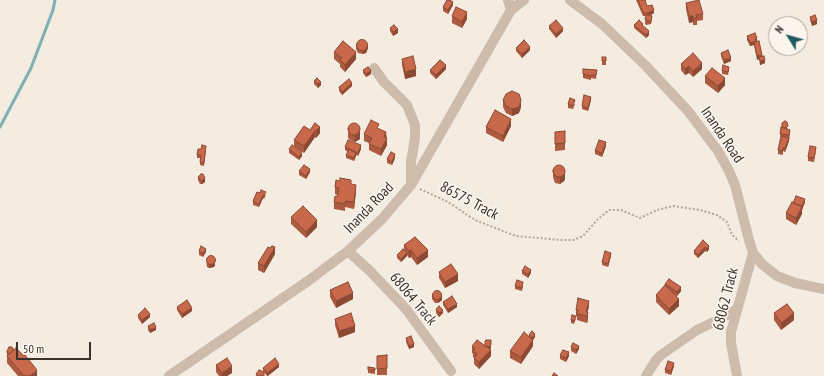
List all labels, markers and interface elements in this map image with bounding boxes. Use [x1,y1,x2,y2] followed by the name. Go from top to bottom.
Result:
[768,16,808,56] north arrow
[772,23,787,36] text: N
[697,103,747,167] street label: Inanda Road
[437,178,501,224] street label: 86575 Track
[340,179,398,237] street label: Inanda Road
[710,266,742,332] street label: 68062 Track
[386,269,440,329] street label: 68064 Track
[18,334,93,360] scale bar
[23,341,44,356] text: 50 m

